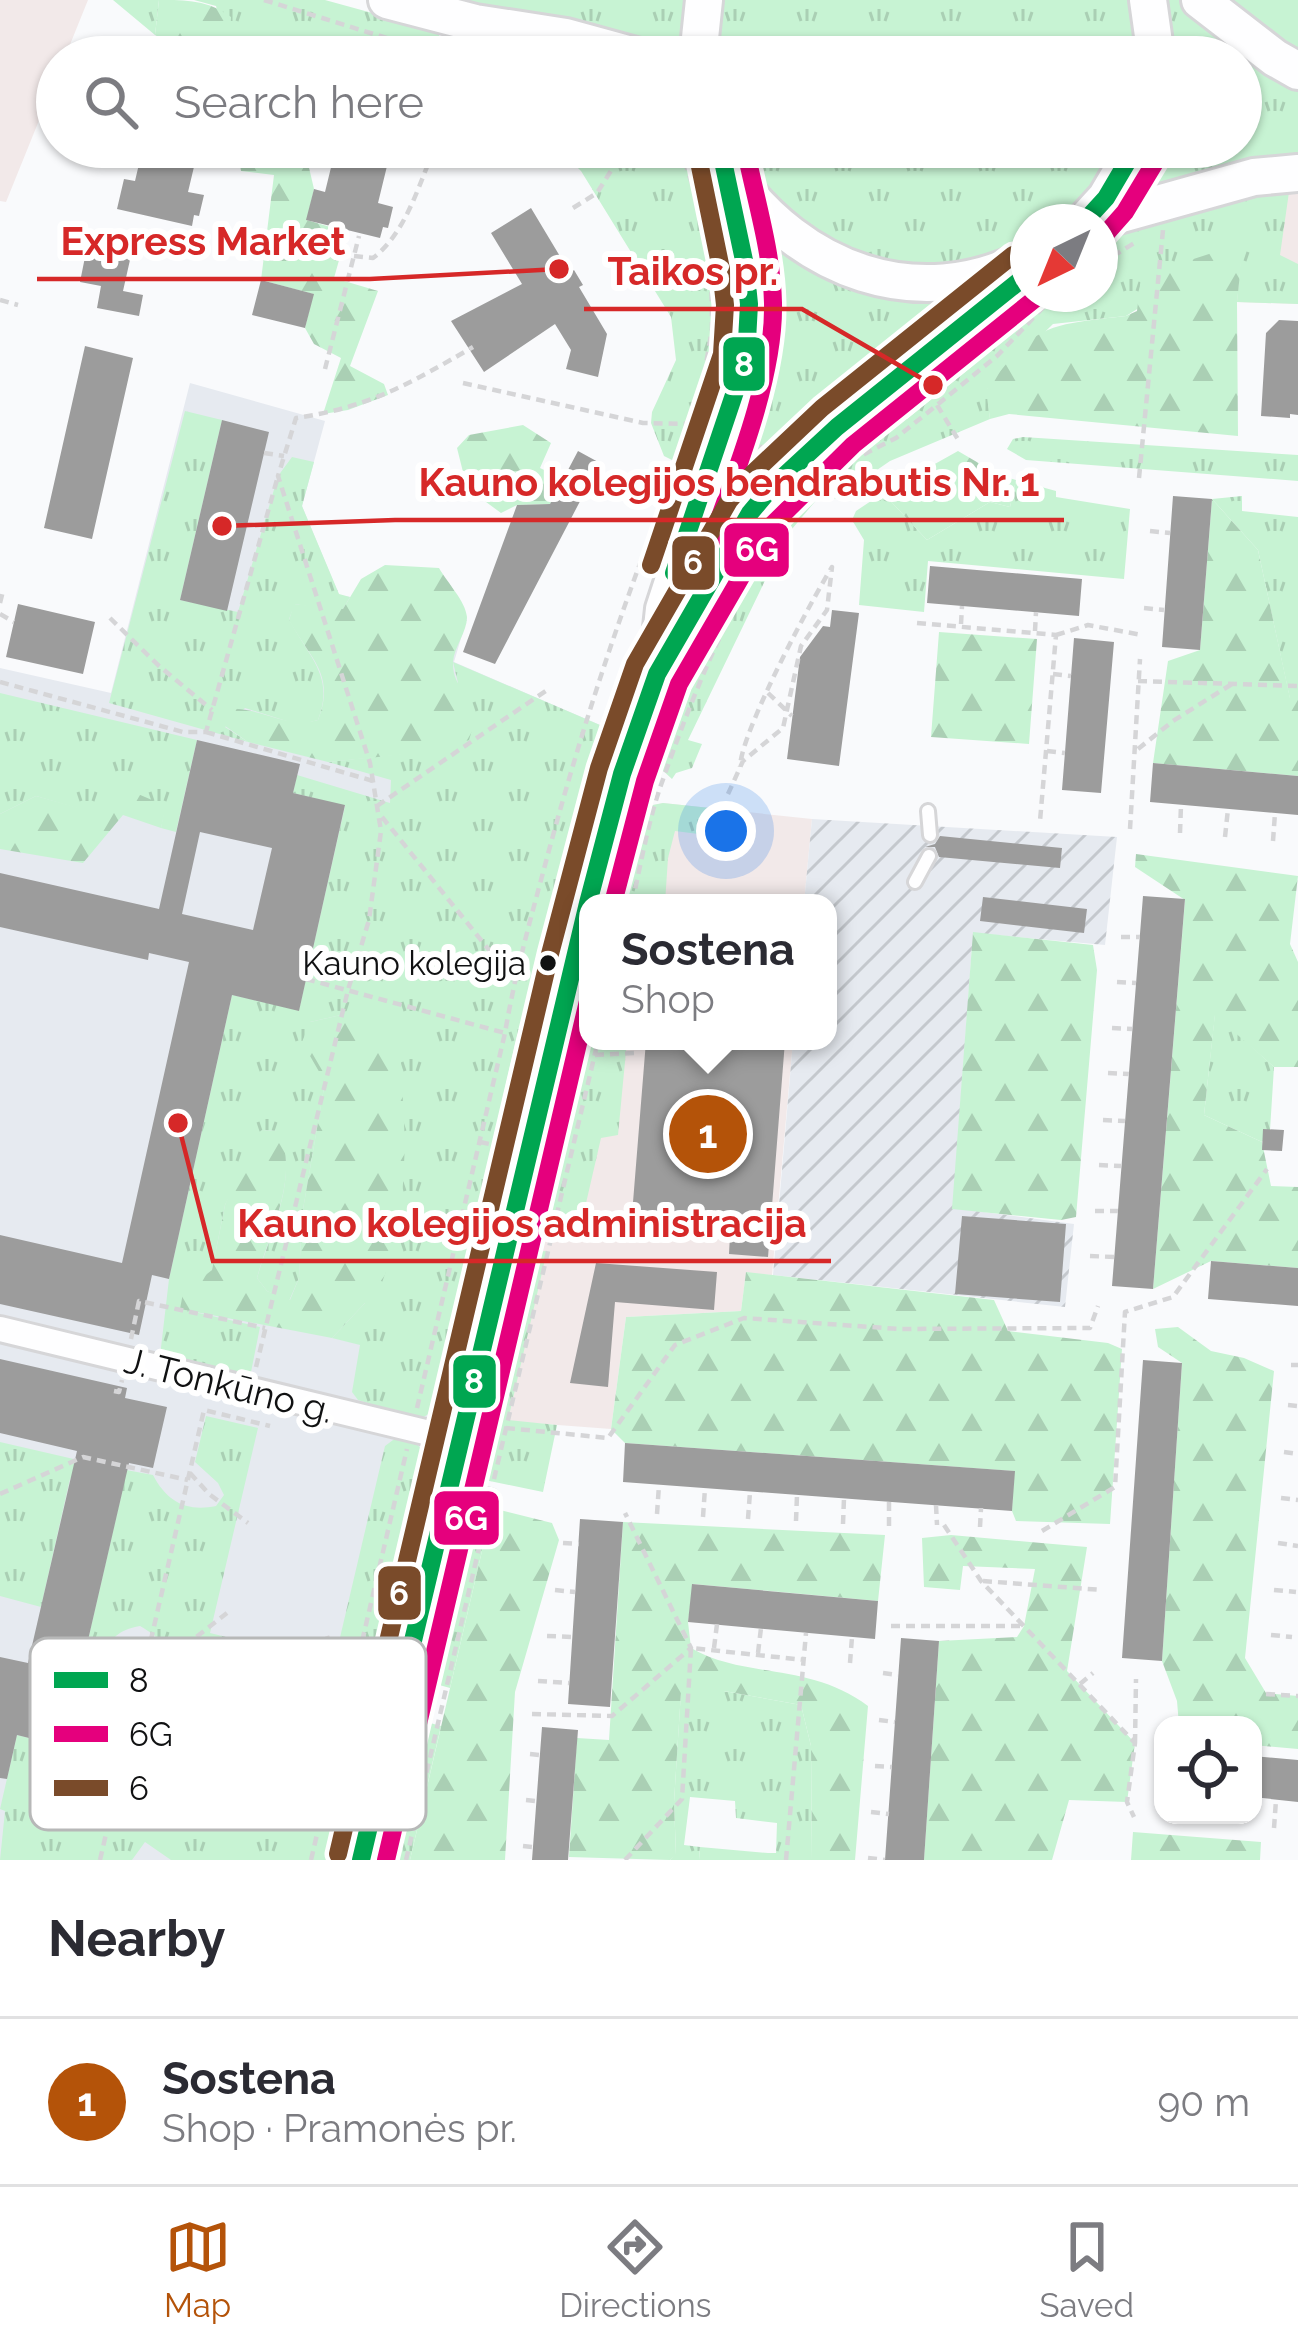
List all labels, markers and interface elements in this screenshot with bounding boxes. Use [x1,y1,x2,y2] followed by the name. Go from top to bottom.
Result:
[36,36,1262,168] search box
[78,69,144,135] icon: search
[174,76,424,129] text: Search here
[37,204,370,279] callout: Express Market
[1010,204,1118,312] north arrow
[61,218,345,264] text: Express Market
[584,234,802,309] callout: Taikos pr.
[608,248,778,294] text: Taikos pr.
[721,335,767,393] line badge: 8
[734,345,754,384] text: 8
[395,445,1064,520] callout: Kauno kolegijos bendrabutis Nr. 1
[418,459,1040,505] text: Kauno kolegijos bendrabutis Nr. 1
[722,521,791,579] line badge: 6G
[735,530,779,569] text: 6G
[670,534,717,592] line badge: 6
[683,543,703,582] text: 6
[696,801,756,861] your location
[579,894,837,1050] popup
[621,923,795,976] text: Sostena
[302,944,526,983] place label: Kauno kolegija
[537,952,559,974] marker: Kauno kolegija
[621,976,715,1022] text: Shop
[669,1089,747,1179] pin: 1
[213,1186,831,1261] callout: Kauno kolegijos administracija
[237,1200,807,1246] text: Kauno kolegijos administracija
[120,1339,338,1431] street label: J. Tonkūno g.
[451,1353,498,1410] line badge: 8
[464,1362,484,1401] text: 8
[432,1489,501,1547] line badge: 6G
[444,1499,488,1538] text: 6G
[376,1564,423,1622] line badge: 6
[389,1574,409,1613] text: 6
[30,1638,426,1830] legend
[129,1661,149,1700] text: 8
[129,1715,173,1754] text: 6G
[1154,1716,1262,1824] map controls
[1154,1716,1262,1824] button: locate
[129,1769,149,1808] text: 6
[48,1908,225,1968] text: Nearby
[162,2052,336,2105] text: Sostena
[77,2079,97,2125] text: 1
[1157,2079,1250,2125] text: 90 m
[162,2105,517,2151] text: Shop · Pramonės pr.
[164,2214,231,2325] tab: Map
[559,2214,712,2325] tab: Directions
[1040,2214,1134,2325] tab: Saved

